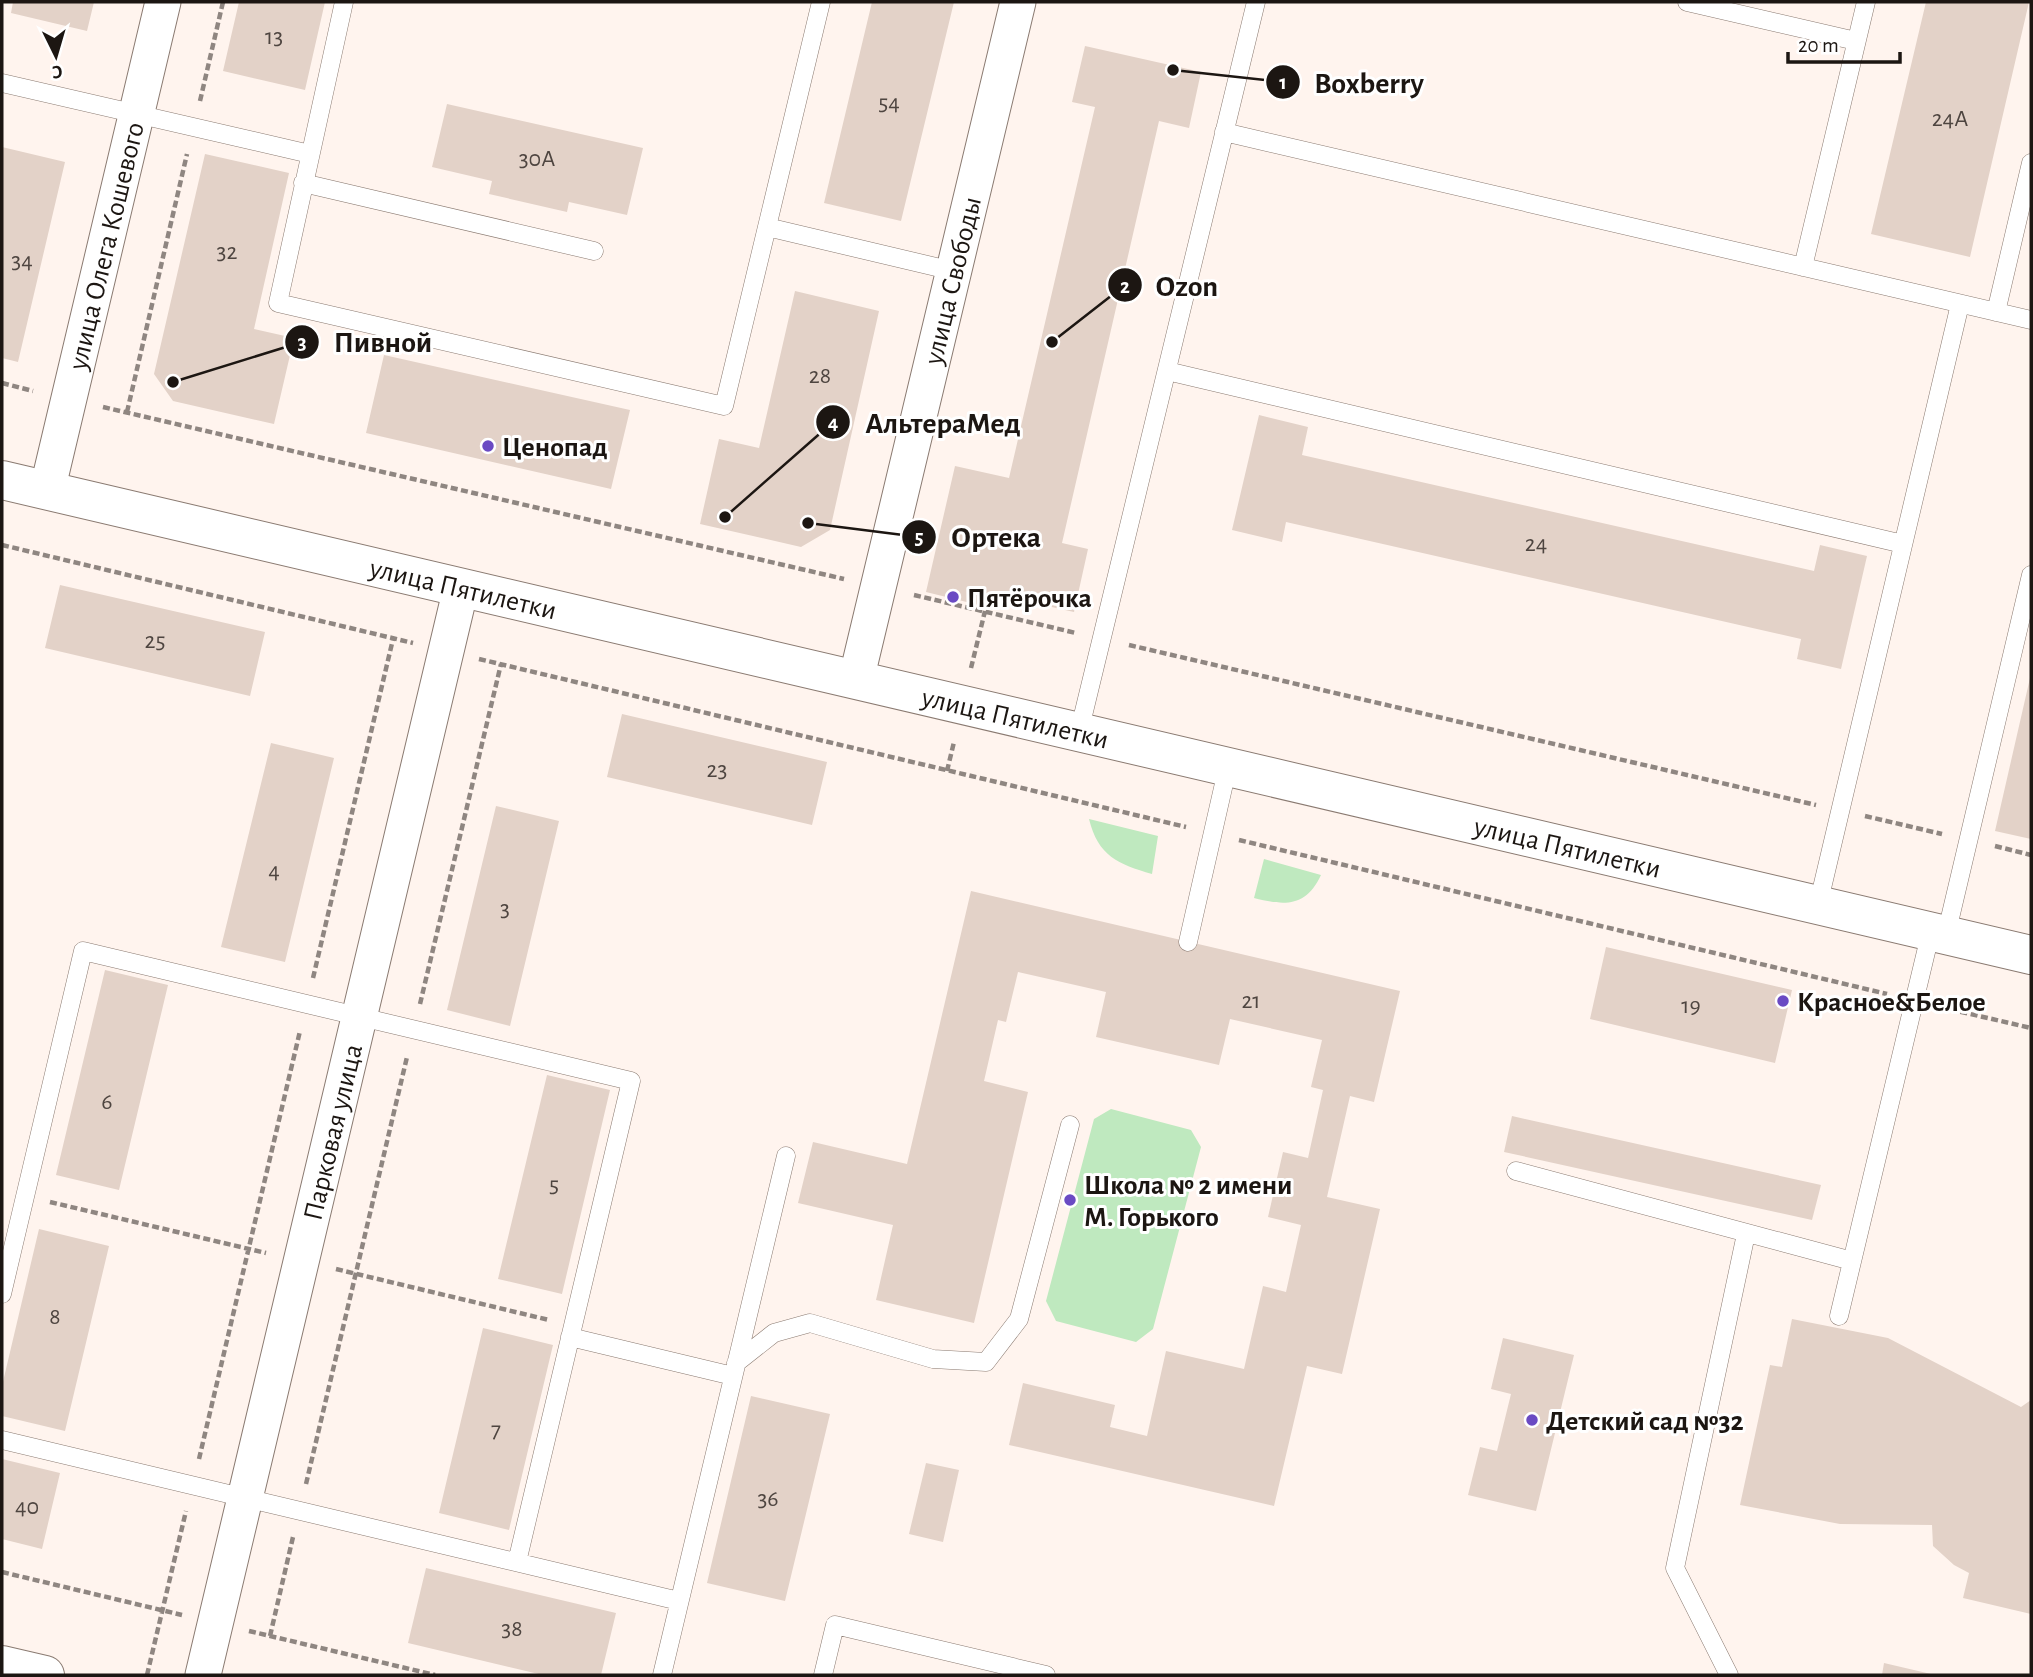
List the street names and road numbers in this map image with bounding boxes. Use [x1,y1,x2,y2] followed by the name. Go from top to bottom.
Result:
[64,120,150,374] street label: улица Олега Кошевого
[920,194,987,368] street label: улица Свободы
[366,554,559,625] street label: улица Пятилетки
[918,684,1111,755] street label: улица Пятилетки
[1470,813,1663,884] street label: улица Пятилетки
[299,1041,368,1223] street label: Парковая улица

